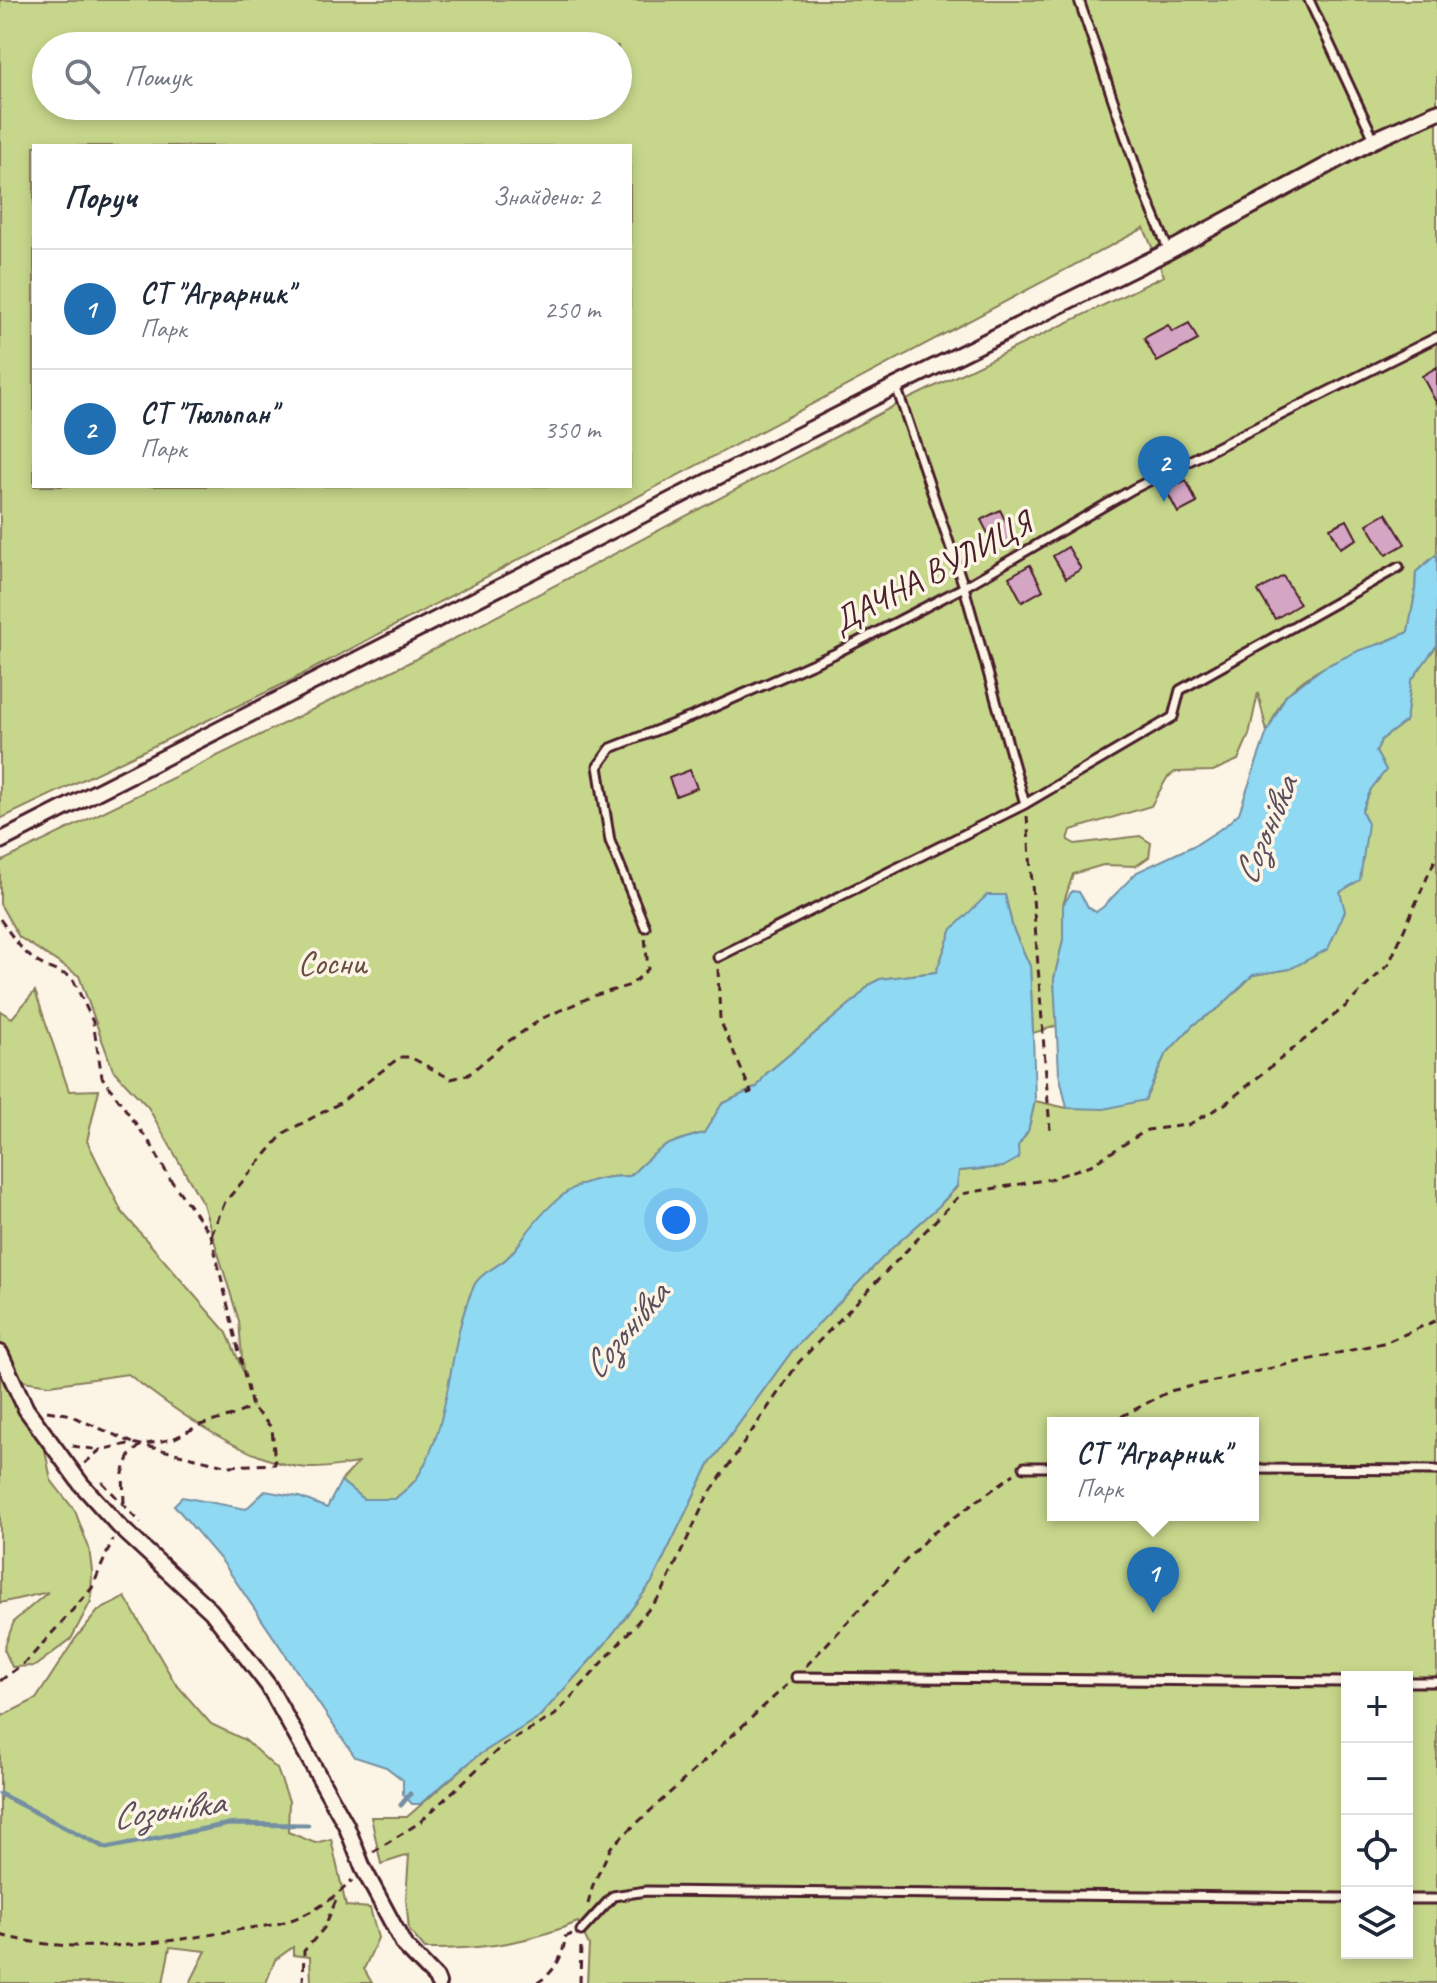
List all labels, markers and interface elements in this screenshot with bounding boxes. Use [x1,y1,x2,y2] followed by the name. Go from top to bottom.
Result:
[32,32,632,120] search box
[60,54,104,98] icon: search
[124,57,191,95] text: Пошук
[64,175,137,218] text: Поруч
[493,180,600,213] text: Знайдено: 2
[140,274,293,312] text: СТ "Аграрник"
[84,293,96,326] text: 1
[544,293,600,326] text: 250 m
[140,312,186,345] text: Парк
[140,394,277,432] text: СТ "Тюльпан"
[84,413,96,446] text: 2
[544,413,600,446] text: 350 m
[140,432,186,465] text: Парк
[1138,436,1190,502] pin: 2
[824,499,1042,643] street label: ДАЧНА ВУЛИЦЯ
[1222,766,1309,891] water label: Созонівка
[298,941,368,984] park label: Сосни
[656,1200,696,1240] your location
[571,1270,681,1388] water label: Созонівка
[1047,1417,1259,1521] popup
[1076,1434,1230,1472] text: СТ "Аграрник"
[1076,1472,1123,1505] text: Парк
[1127,1547,1179,1613] pin: 1
[1341,1671,1413,1959] map controls
[1341,1671,1413,1743] button: +
[1341,1743,1413,1815] button: −
[109,1778,230,1840] water label: Созонівка
[1341,1815,1413,1887] button: locate
[1341,1887,1413,1959] button: layers

